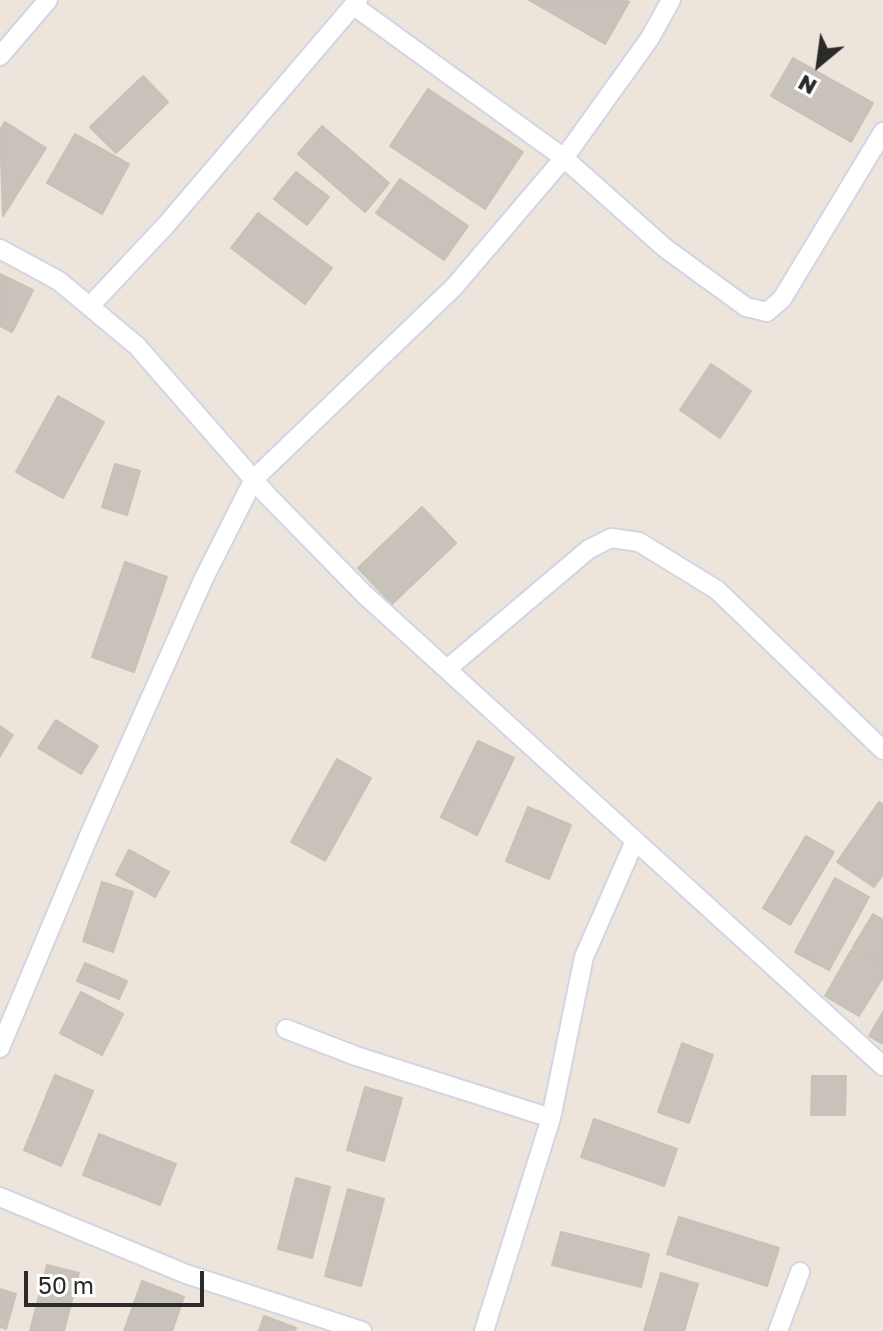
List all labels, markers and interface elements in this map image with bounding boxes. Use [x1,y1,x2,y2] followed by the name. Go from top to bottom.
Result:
[779,24,859,104] north arrow
[793,70,821,101] text: N
[28,1255,208,1305] scale bar
[38,1270,94,1299] text: 50 m

